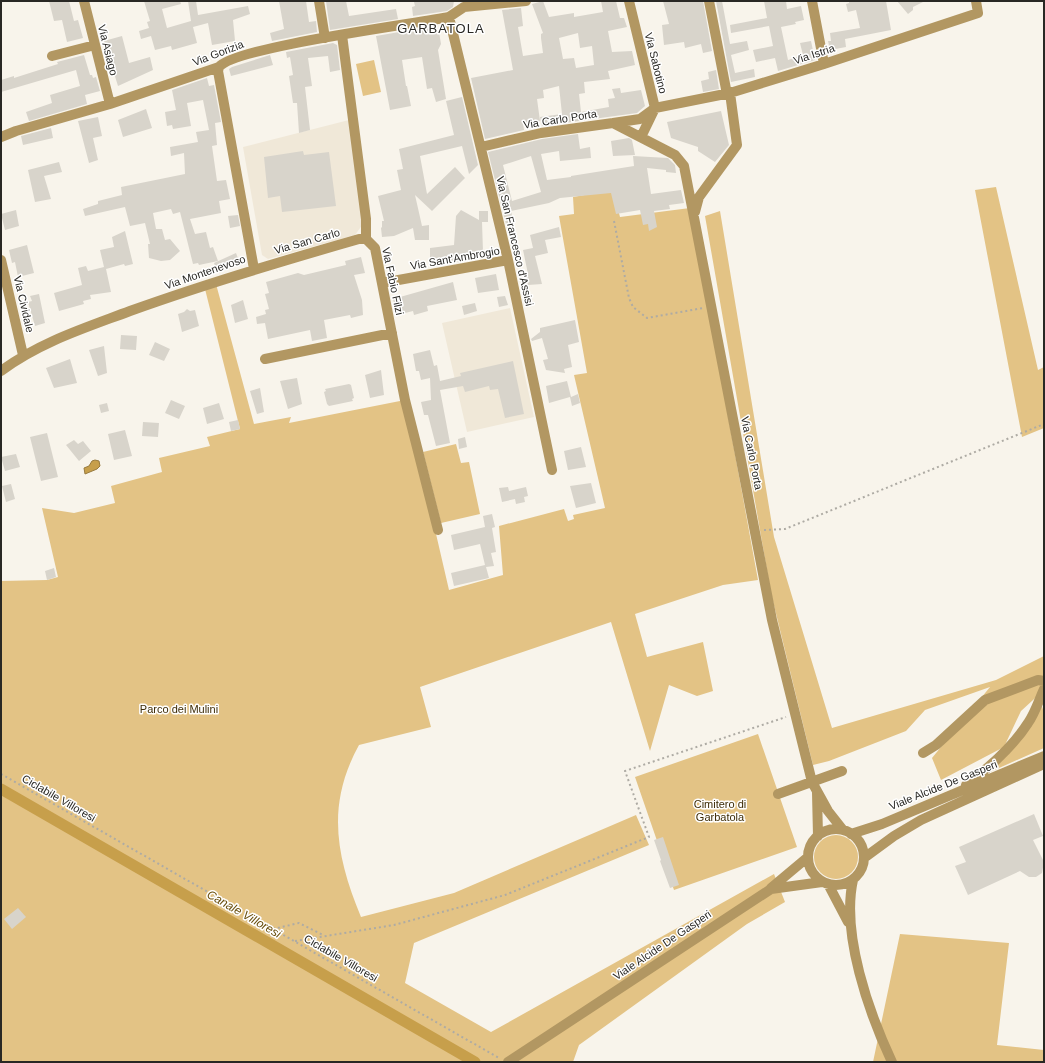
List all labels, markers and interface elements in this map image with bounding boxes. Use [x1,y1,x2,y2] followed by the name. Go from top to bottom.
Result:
[397,21,485,36] district label: GARBATOLA
[96,23,120,77] street label: Via Asiago
[643,31,669,95] street label: Via Sabotino
[191,37,246,68] street label: Via Gorizia
[792,41,837,66] street label: Via Istria
[522,107,599,131] street label: Via Carlo Porta
[494,175,536,307] street label: Via San Francesco d'Assisi
[273,226,341,256] street label: Via San Carlo
[409,244,501,272] street label: Via Sant'Ambrogio
[380,246,406,316] street label: Via Fabio Filzi
[163,253,247,291] street label: Via Montenevoso
[12,274,36,334] street label: Via Cividale
[739,415,765,492] street label: Via Carlo Porta
[140,703,218,715] park label: Parco dei Mulini
[887,758,999,812] street label: Viale Alcide De Gasperi
[20,772,98,824] street label: Ciclabile Villoresi
[694,798,746,823] park label: Cimitero di Garbatola
[204,887,284,941] water label: Canale Villoresi
[611,908,713,982] street label: Viale Alcide De Gasperi
[302,932,380,984] street label: Ciclabile Villoresi

